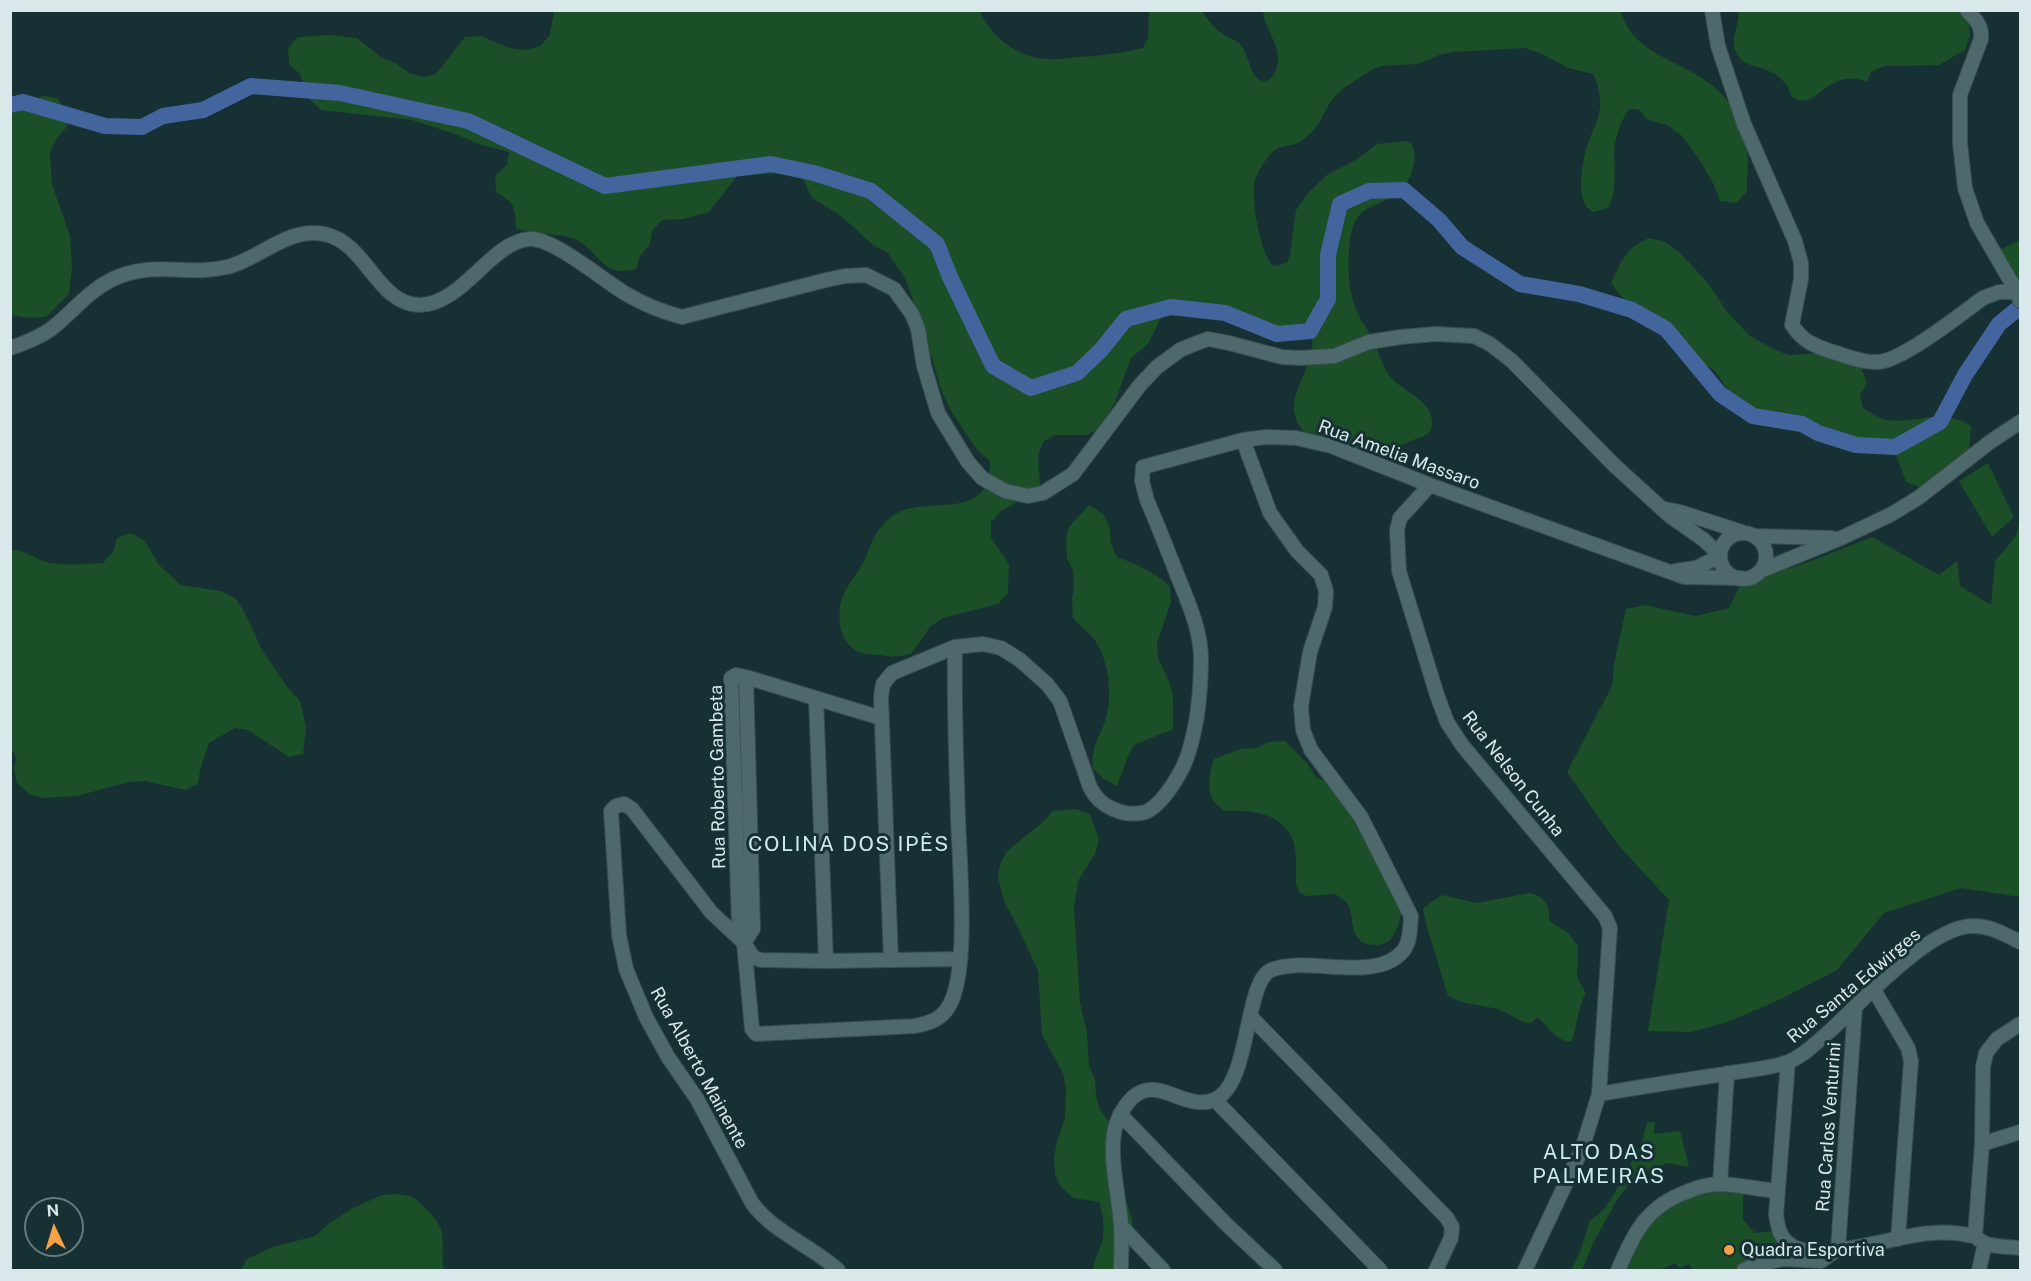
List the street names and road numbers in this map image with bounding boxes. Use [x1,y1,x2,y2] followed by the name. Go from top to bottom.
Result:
[1315,416,1483,494] street label: Rua Amelia Massaro
[706,685,730,869] street label: Rua Roberto Gambeta
[1457,707,1569,841] street label: Rua Nelson Cunha
[1783,924,1925,1048] street label: Rua Santa Edwirges
[645,983,753,1153] street label: Rua Alberto Mainente
[1812,1041,1846,1213] street label: Rua Carlos Venturini

